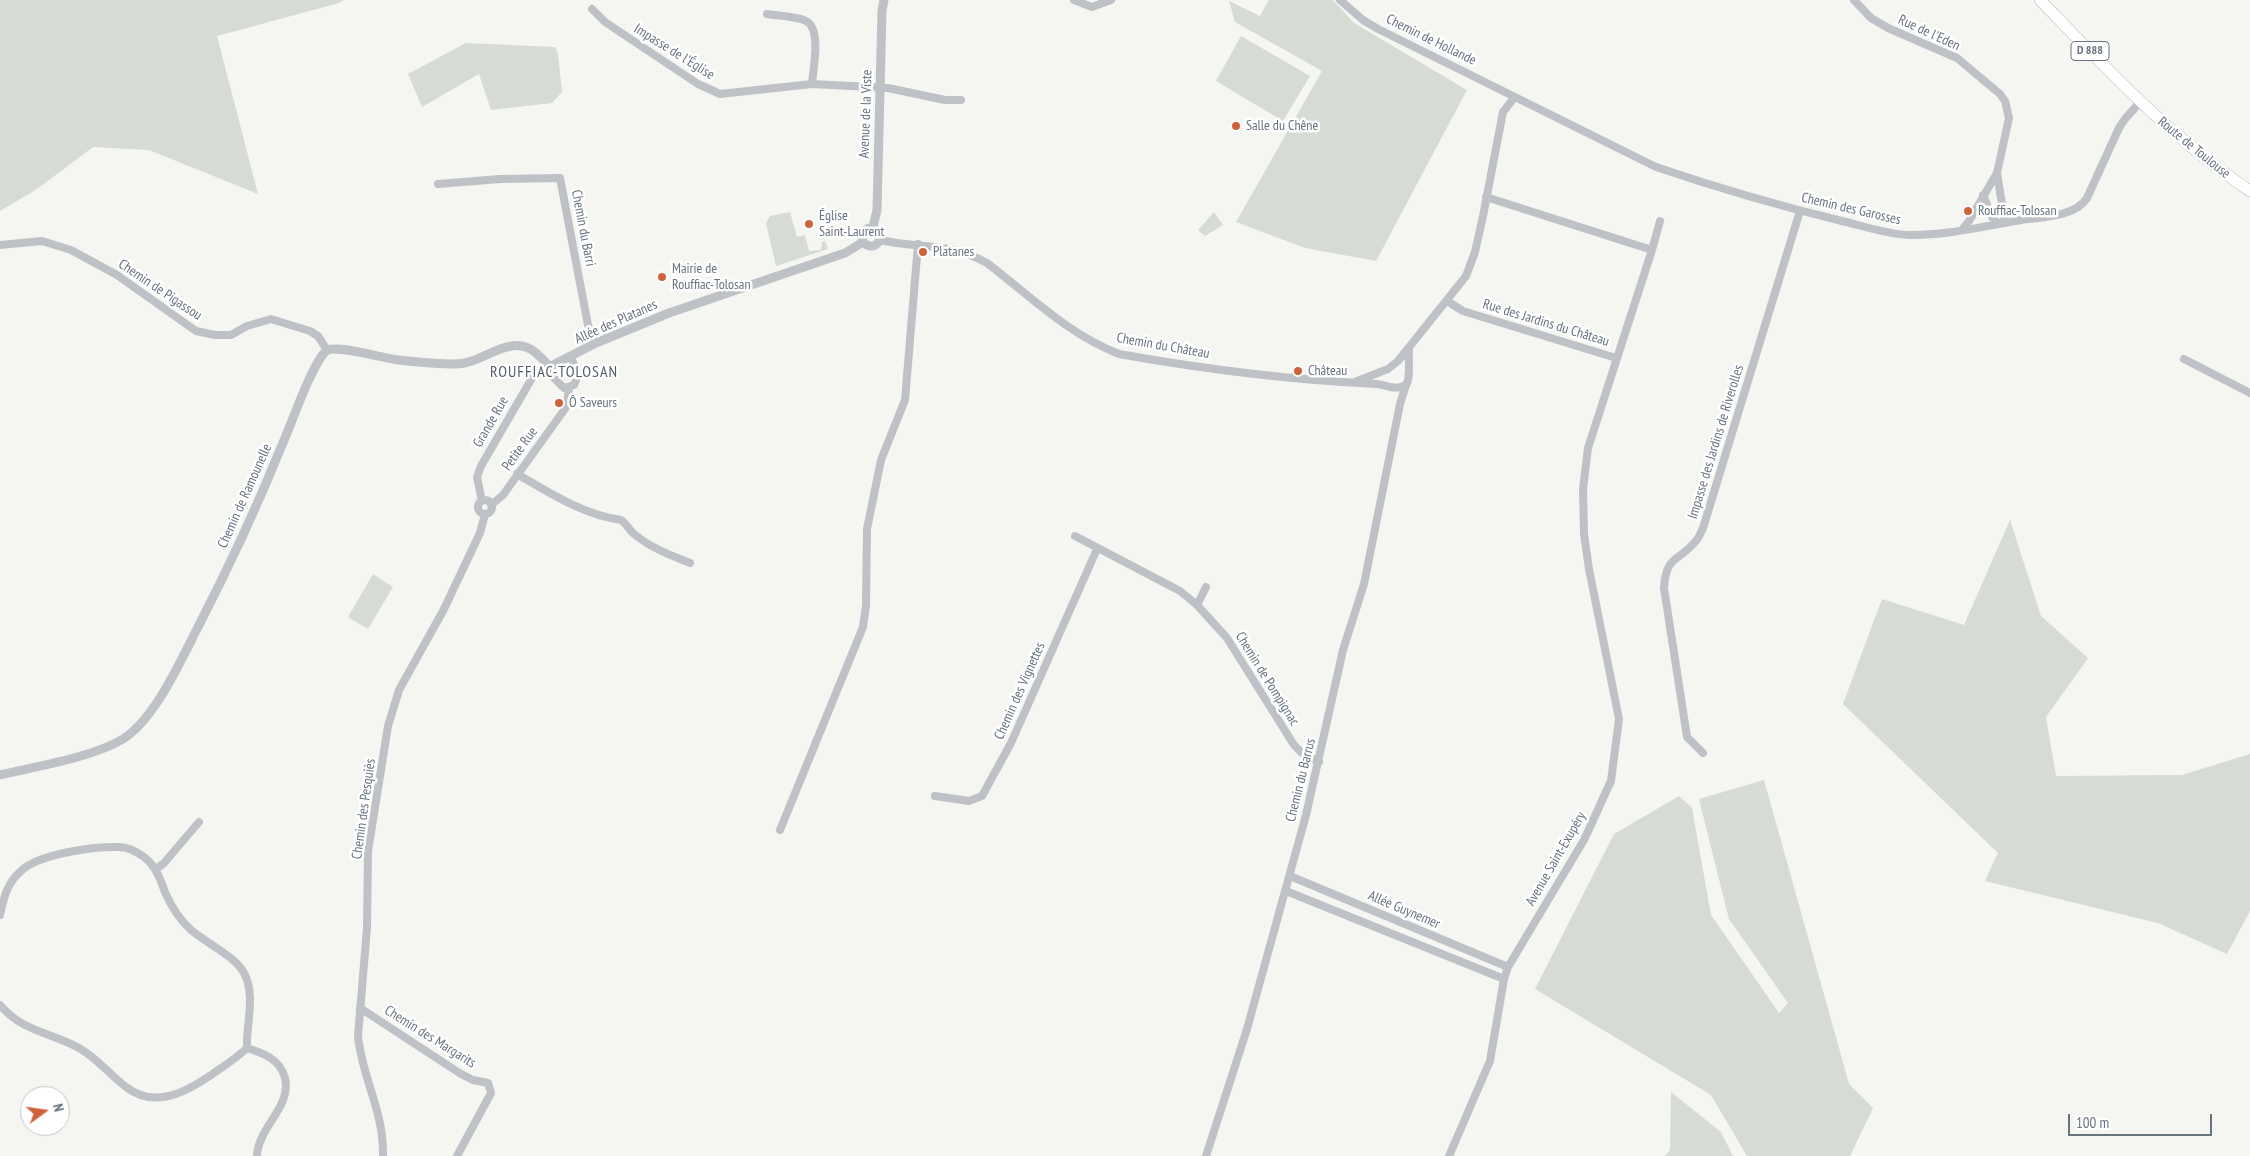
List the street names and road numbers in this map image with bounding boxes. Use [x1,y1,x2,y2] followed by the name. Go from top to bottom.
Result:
[1383,11,1479,69] street label: Chemin de Hollande
[1895,11,1963,55] street label: Rue de l'Eden
[631,21,717,83] street label: Impasse de l'Église
[2071,41,2109,60] road number: D 888
[856,69,876,159] street label: Avenue de la Viste
[2154,114,2234,182] street label: Route de Toulouse
[567,188,599,268] street label: Chemin du Barri
[1800,189,1902,229] street label: Chemin des Garosses
[115,256,205,324] street label: Chemin de Pigassou
[572,296,660,348] street label: Allée des Platanes
[1481,296,1611,350] street label: Rue des Jardins du Château
[1115,330,1211,362] street label: Chemin du Château
[1685,363,1747,521] street label: Impasse des Jardins de Riverolles
[470,394,512,450] street label: Grande Rue
[499,424,541,474] street label: Petite Rue
[215,441,275,551] street label: Chemin de Ramounelle
[1231,629,1303,729] street label: Chemin de Pompignac
[991,640,1049,742] street label: Chemin des Vignettes
[1283,737,1319,823] street label: Chemin du Barrus
[349,758,379,860] street label: Chemin des Pesquiès
[1522,809,1590,909] street label: Avenue Saint-Exupéry
[1366,887,1442,933] street label: Allée Guynemer
[381,1002,479,1072] street label: Chemin des Margarits

